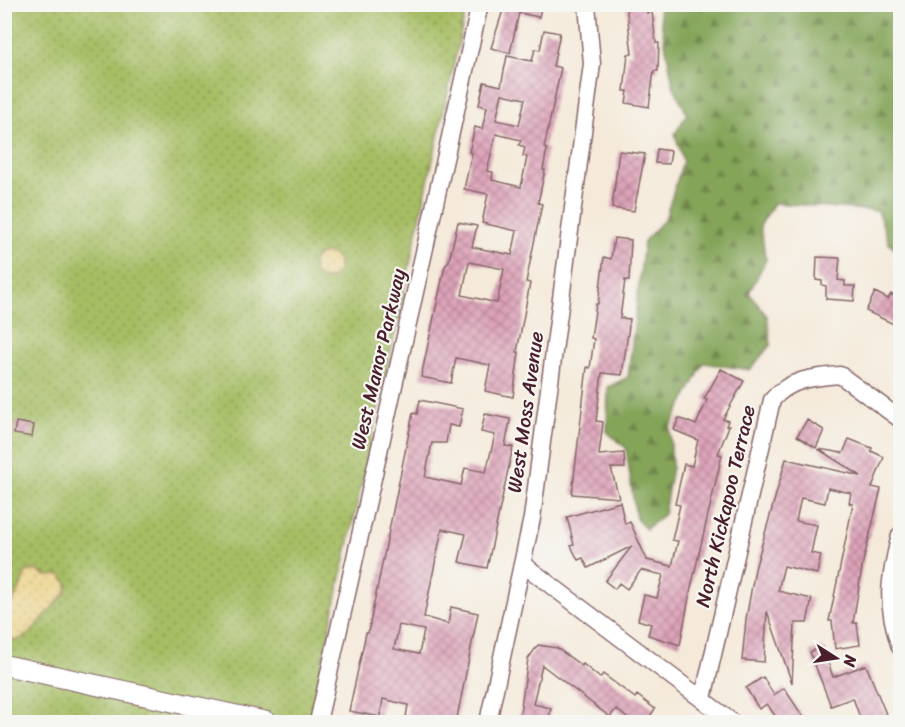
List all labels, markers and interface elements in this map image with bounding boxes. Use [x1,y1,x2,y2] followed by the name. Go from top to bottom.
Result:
[341,265,416,453] street label: West Manor Parkway
[497,329,554,495] street label: West Moss Avenue
[685,401,766,611] street label: North Kickapoo Terrace
[806,628,866,688] north arrow
[835,652,866,670] text: N

